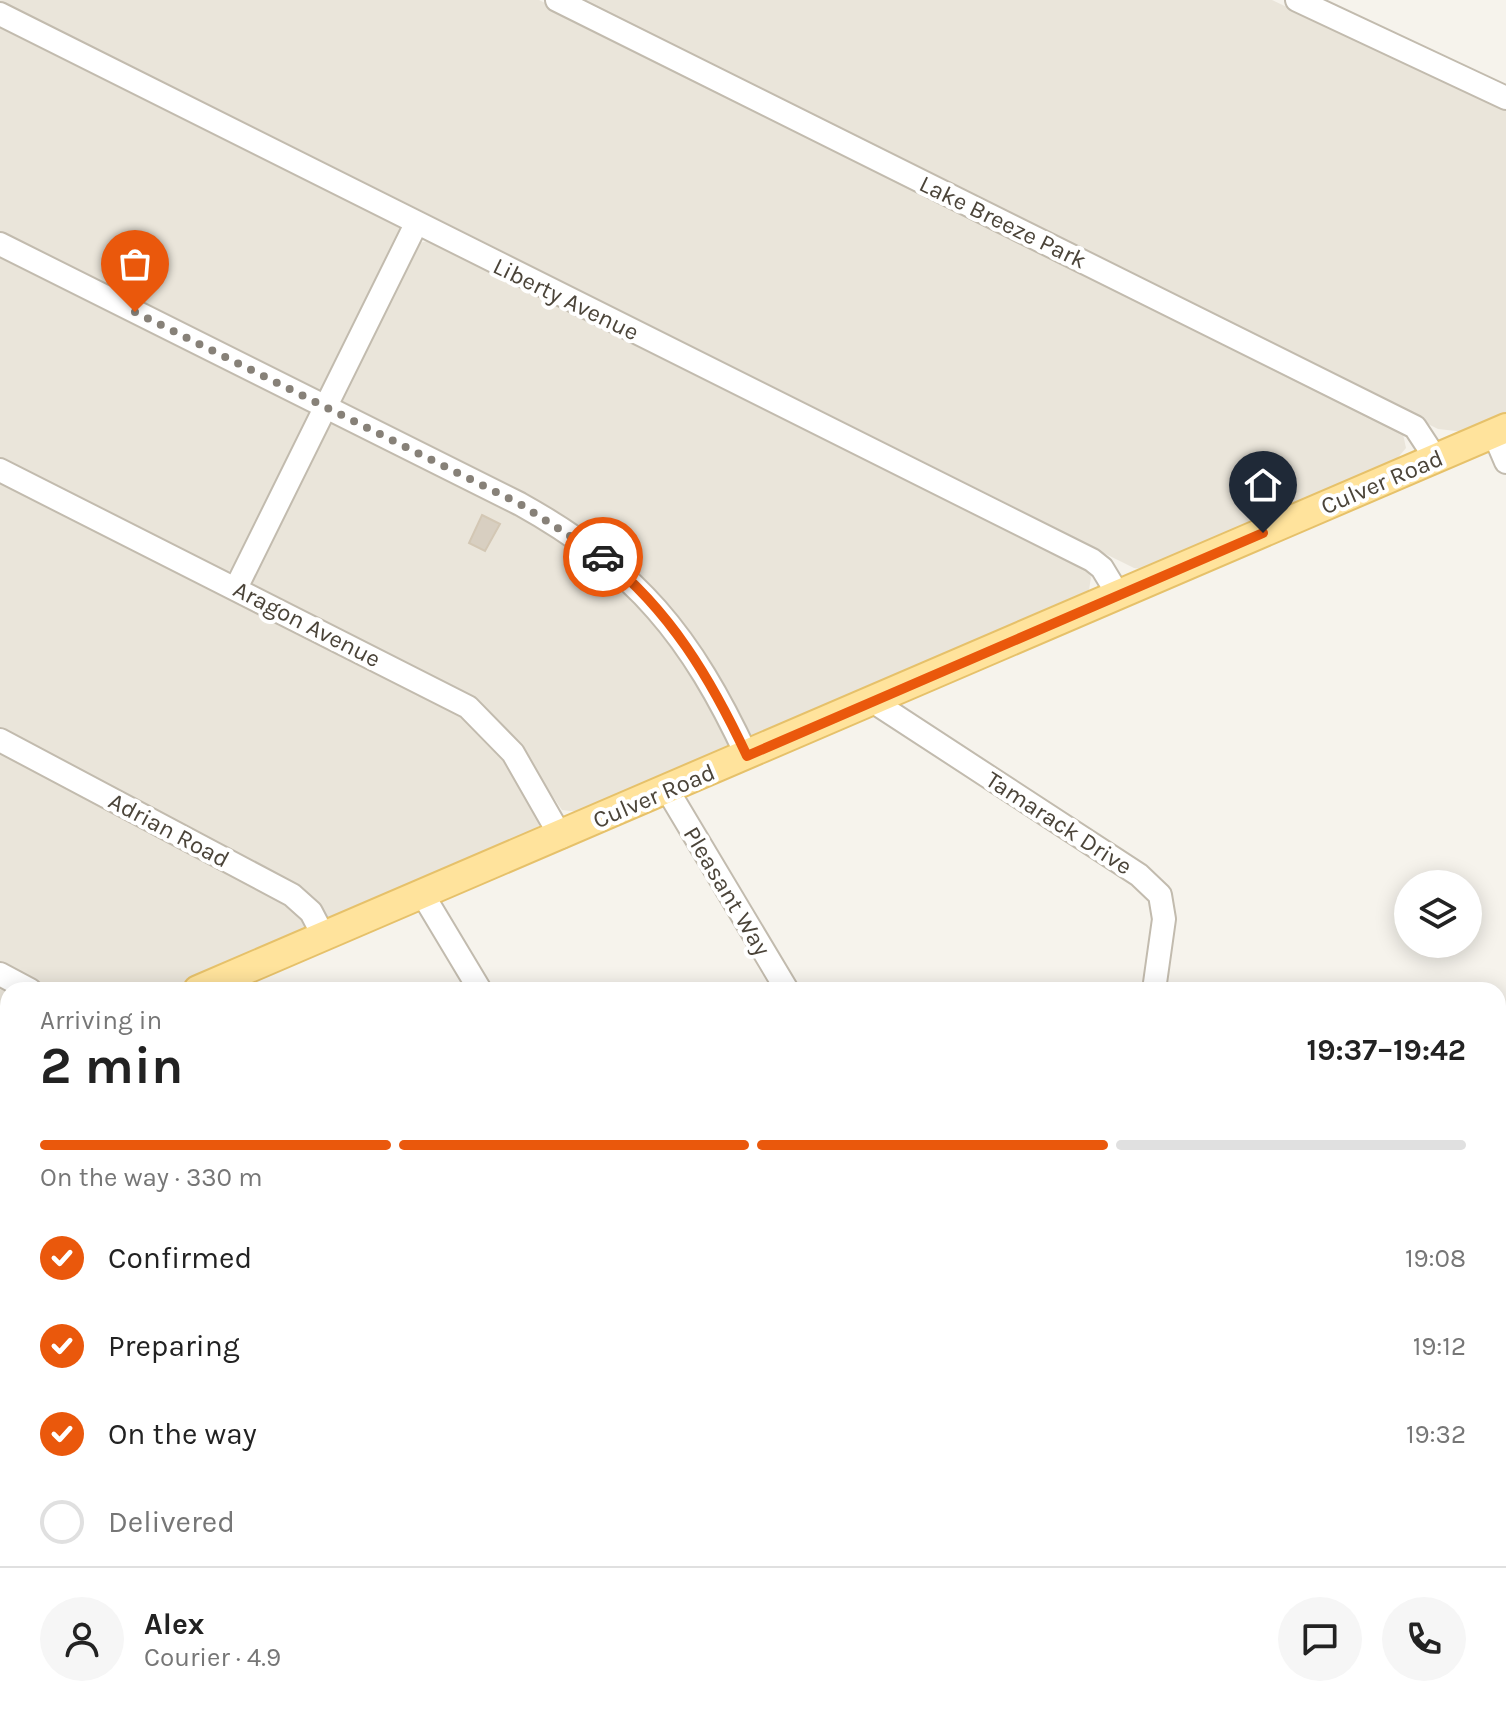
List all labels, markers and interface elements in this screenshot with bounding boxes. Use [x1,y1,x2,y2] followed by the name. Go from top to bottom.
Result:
[915,169,1091,275] street label: Lake Breeze Park
[101,230,169,312] pin
[113,242,157,286] icon: bag
[489,252,643,346] street label: Liberty Avenue
[1317,444,1447,520] street label: Culver Road
[1229,451,1297,533] pin
[1241,463,1285,507] icon: home
[563,517,643,597] courier
[581,535,625,579] icon: car
[229,575,385,673] street label: Aragon Avenue
[589,758,719,834] street label: Culver Road
[981,765,1137,881] street label: Tamarack Drive
[104,787,234,873] street label: Adrian Road
[677,821,777,961] street label: Pleasant Way
[1394,870,1482,958] map controls
[1394,870,1482,958] button: layers
[40,1005,162,1036] text: Arriving in
[1307,1032,1466,1068] text: 19:37–19:42
[40,1035,183,1096] text: 2 min
[40,1162,263,1193] text: On the way · 330 m
[40,1236,84,1280] icon: check
[108,1240,252,1276] text: Confirmed
[1405,1243,1466,1274] text: 19:08
[40,1324,84,1368] icon: check
[108,1328,240,1364] text: Preparing
[1413,1331,1466,1362] text: 19:12
[40,1412,84,1456] icon: check
[108,1416,257,1452] text: On the way
[1406,1419,1466,1450] text: 19:32
[108,1504,235,1540] text: Delivered
[40,1597,124,1681] button: person
[1278,1597,1362,1681] button: chat
[1382,1597,1466,1681] button: phone
[144,1606,204,1642] text: Alex
[144,1642,281,1673] text: Courier · 4.9

